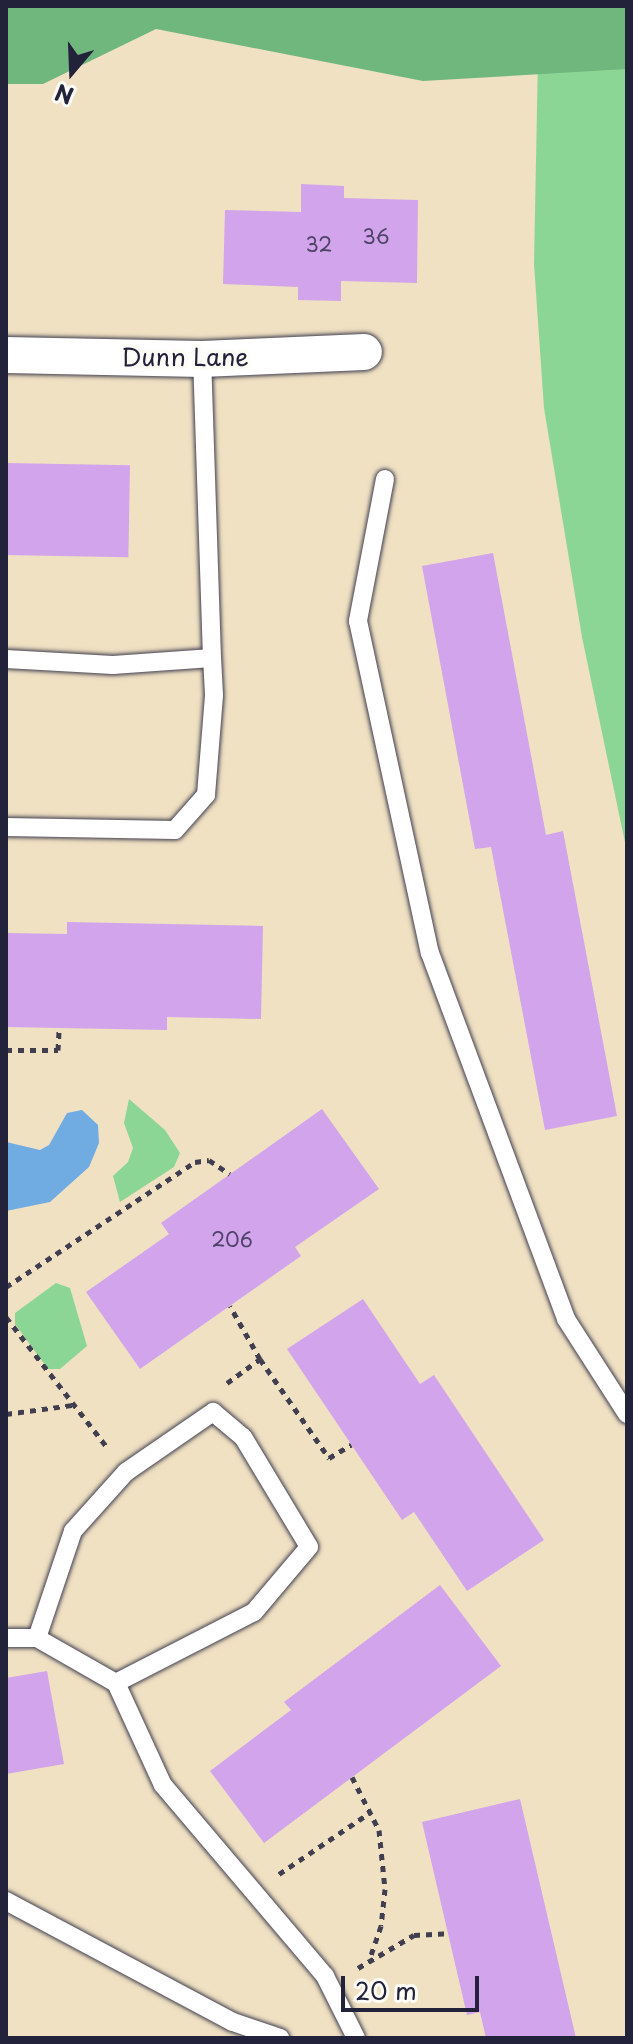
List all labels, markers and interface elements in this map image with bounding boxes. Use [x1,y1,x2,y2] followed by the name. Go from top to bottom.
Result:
[32,32,112,112] north arrow
[50,77,78,114] text: N
[362,224,390,248] house number: 36
[306,232,332,256] house number: 32
[121,343,249,371] street label: Dunn Lane
[211,1227,253,1251] house number: 206
[345,1960,483,2010] scale bar
[355,1972,417,2008] text: 20 m

